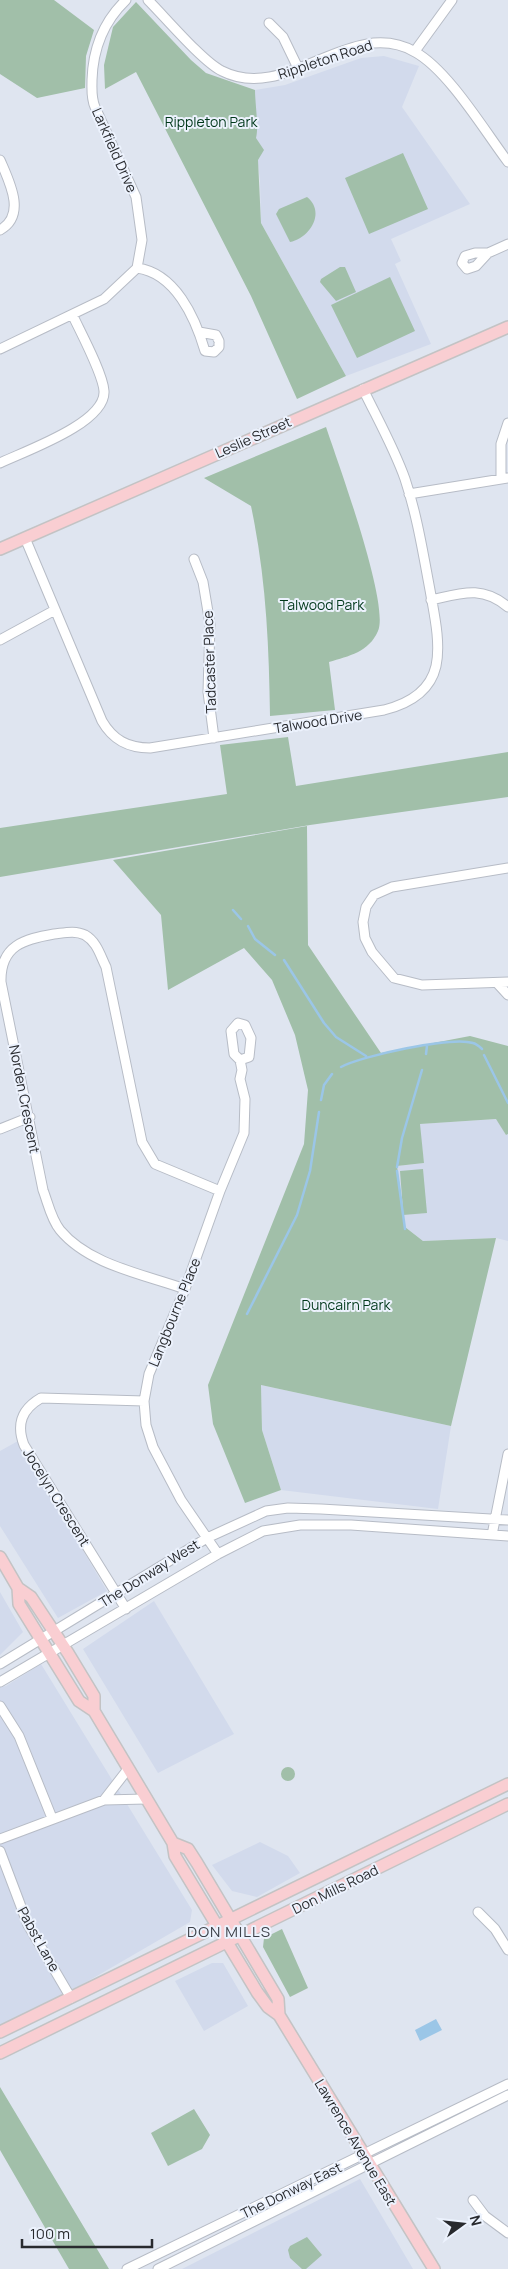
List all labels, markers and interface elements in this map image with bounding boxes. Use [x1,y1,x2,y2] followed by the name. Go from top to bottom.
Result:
[275,35,375,83] street label: Rippleton Road
[88,105,142,195] street label: Larkfield Drive
[165,112,258,131] park label: Rippleton Park
[212,412,294,462] street label: Leslie Street
[280,595,365,614] park label: Talwood Park
[198,610,220,714] street label: Tadcaster Place
[272,705,364,737] street label: Talwood Drive
[5,1043,45,1155] street label: Norden Crescent
[143,1255,205,1369] street label: Langbourne Place
[302,1295,391,1314] park label: Duncairn Park
[19,1444,95,1550] street label: Jocelyn Crescent
[95,1534,203,1612] street label: The Donway West
[289,1860,381,1918] street label: Don Mills Road
[13,1903,65,1975] street label: Pabst Lane
[187,1921,271,1942] district label: DON MILLS
[311,2075,402,2209] street label: Lawrence Avenue East
[237,2157,345,2223] street label: The Donway East
[438,2199,488,2249] north arrow
[466,2213,487,2228] text: N
[22,2216,152,2248] scale bar
[30,2223,70,2244] text: 100 m

